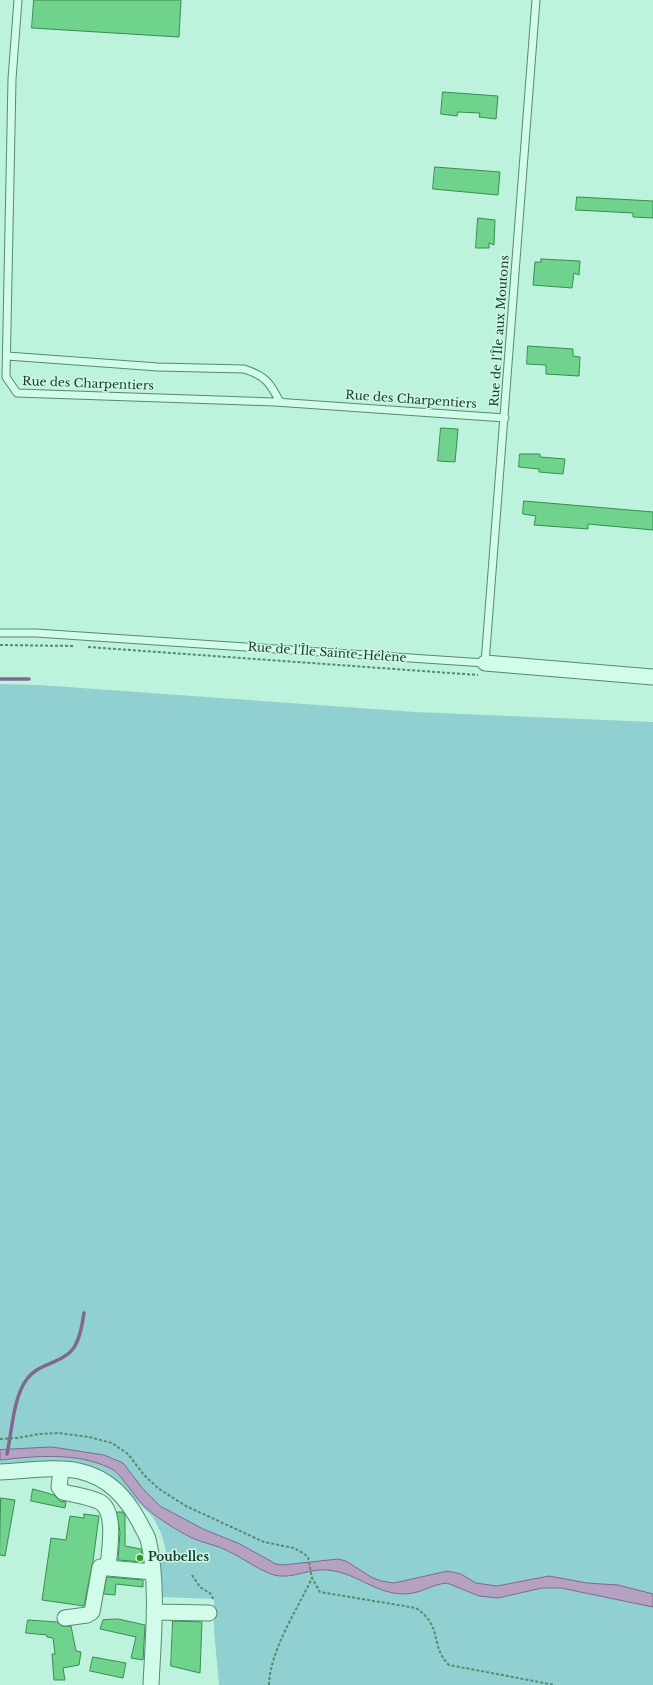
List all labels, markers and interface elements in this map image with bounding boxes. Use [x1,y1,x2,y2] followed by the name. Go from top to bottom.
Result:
[488,255,512,407] street label: Rue de l'Île aux Moutons
[22,375,154,393] street label: Rue des Charpentiers
[345,388,477,412] street label: Rue des Charpentiers
[247,640,407,666] street label: Rue de l'Île Sainte-Hélène
[148,1551,209,1565] place label: Poubelles
[135,1553,145,1563] marker: Poubelles

